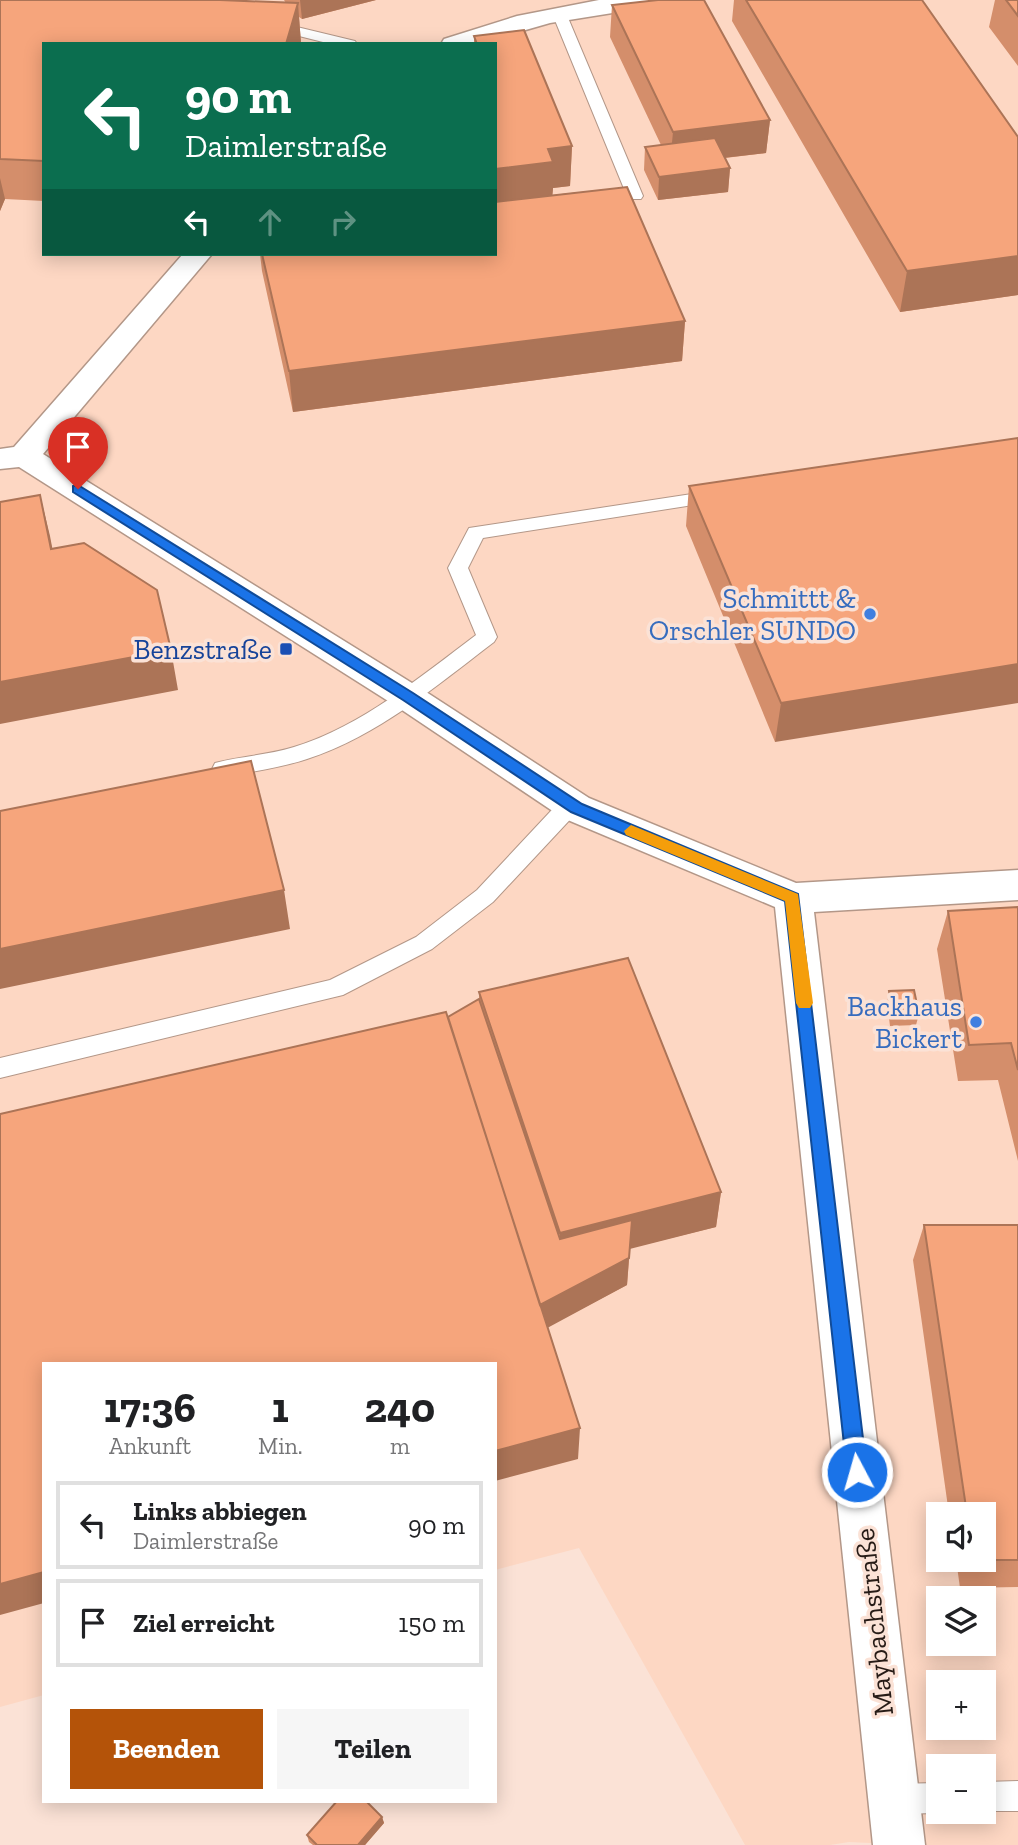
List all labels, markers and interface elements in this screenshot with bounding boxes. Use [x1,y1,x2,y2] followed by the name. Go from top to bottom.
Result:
[185,67,292,126] text: 90 m
[70,70,161,161] icon: left
[185,127,387,165] text: Daimlerstraße
[178,203,216,241] icon: left
[251,203,289,241] icon: ahead
[324,203,362,241] icon: right
[48,417,108,489] pin
[59,428,97,466] icon: arrive
[649,582,856,647] place label: Schmittt & Orschler SUNDO
[862,606,878,622] marker: Schmittt & Orschler SUNDO
[134,633,272,666] place label: Benzstraße
[278,641,294,657] marker: Benzstraße
[847,990,963,1055] place label: Backhaus Bickert
[968,1014,984,1030] marker: Backhaus Bickert
[104,1382,196,1433] text: 17:36
[272,1382,289,1433] text: 1
[364,1382,435,1433] text: 240
[109,1432,191,1460] text: Ankunft
[258,1432,303,1460] text: Min.
[390,1432,410,1460] text: m
[820,1435,894,1509] position arrow
[133,1495,307,1527] text: Links abbiegen
[926,1502,996,1824] map controls
[926,1502,996,1572] button: sound
[74,1506,112,1544] icon: left
[408,1509,465,1541] text: 90 m
[133,1527,278,1555] text: Daimlerstraße
[848,1527,900,1717] street label: Maybachstraße
[926,1586,996,1656] button: layers
[74,1604,112,1642] icon: arrive
[133,1607,274,1639] text: Ziel erreicht
[398,1607,465,1639] text: 150 m
[926,1670,996,1740] button: +
[70,1709,263,1789] button: Beenden
[277,1709,469,1789] button: Teilen
[926,1754,996,1824] button: −

